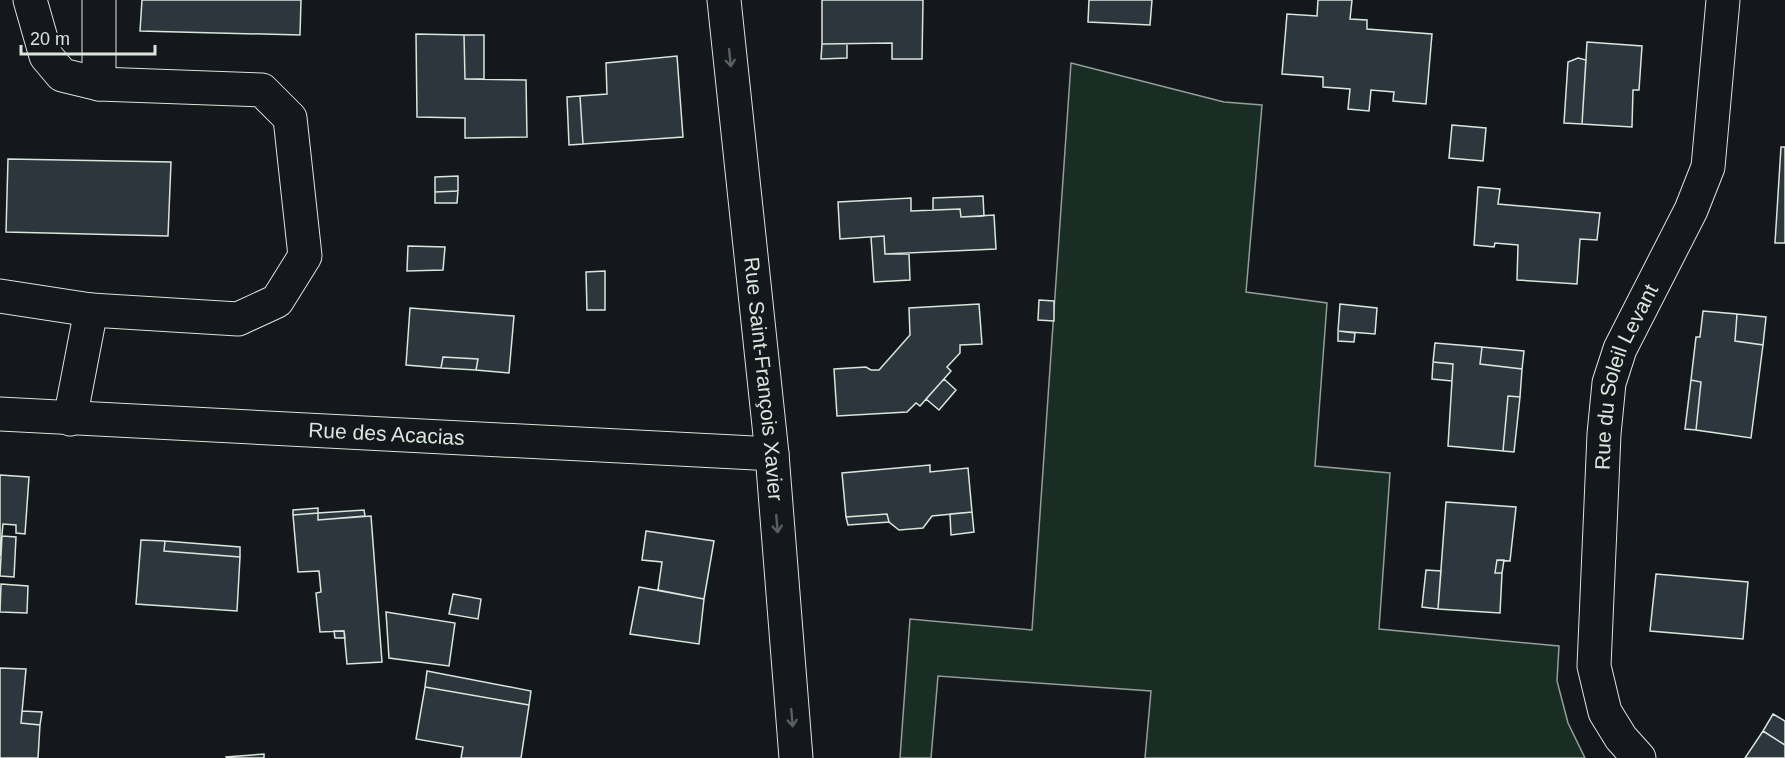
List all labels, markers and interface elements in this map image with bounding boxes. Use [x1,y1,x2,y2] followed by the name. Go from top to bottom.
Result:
[21,18,154,56] scale bar
[30,29,70,49] text: 20 m
[725,48,736,68] one-way arrow
[740,256,788,502] street label: Rue Saint-François Xavier
[1590,280,1662,470] street label: Rue du Soleil Levant
[308,418,465,449] street label: Rue des Acacias
[772,513,783,533] one-way arrow
[787,708,798,728] one-way arrow

